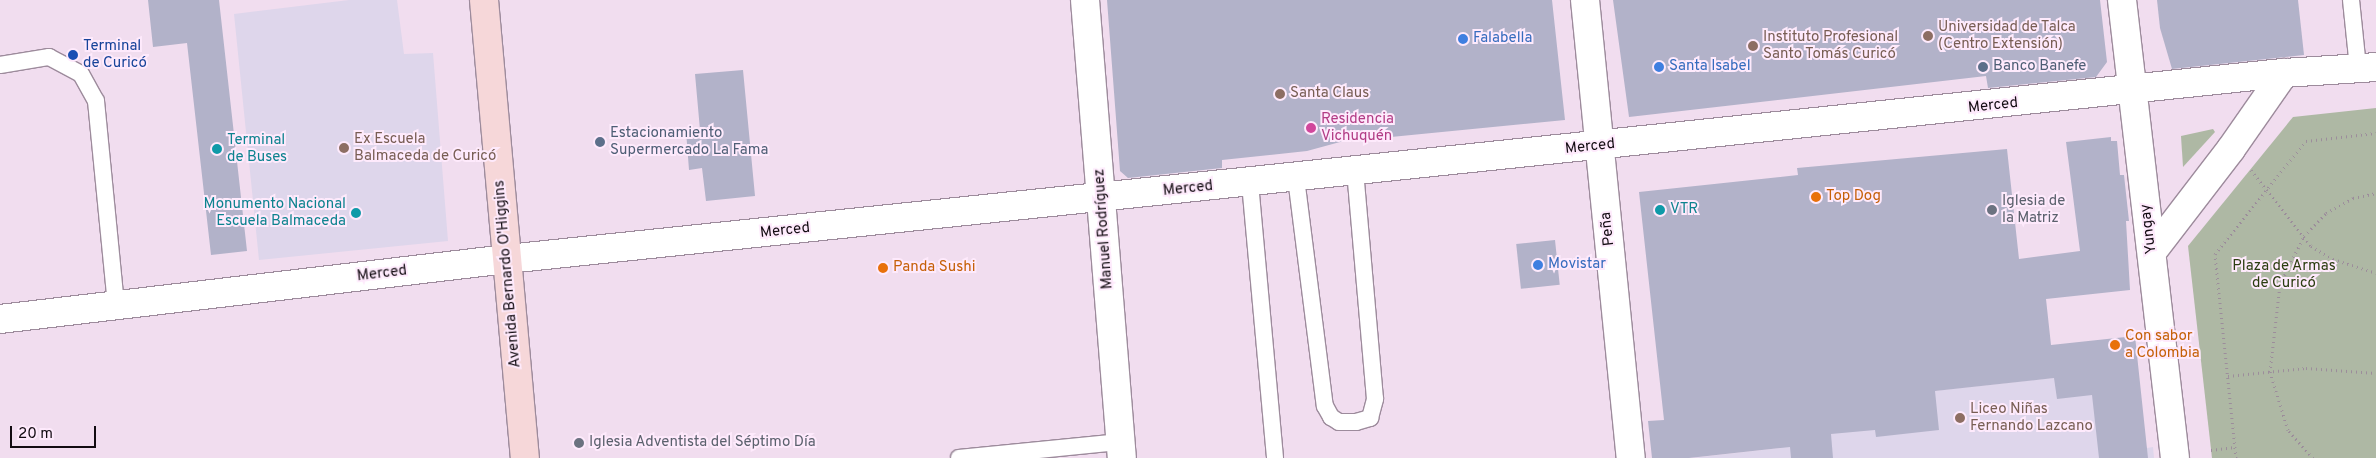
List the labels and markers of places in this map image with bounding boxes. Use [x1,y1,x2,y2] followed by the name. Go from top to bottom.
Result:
[1938,18,2076,53] place label: Universidad de Talca (Centro Extensión)
[1763,28,1898,63] place label: Instituto Profesional Santo Tomás Curicó
[1473,30,1532,48] place label: Falabella
[1922,30,1934,42] marker: Universidad de Talca (Centro Extensión)
[1457,33,1469,45] marker: Falabella
[83,37,147,72] place label: Terminal de Curicó
[1747,40,1759,52] marker: Instituto Profesional Santo Tomás Curicó
[67,49,79,61] marker: Terminal de Curicó
[1669,58,1751,76] place label: Santa Isabel
[1993,58,2086,76] place label: Banco Banefe
[1653,61,1665,73] marker: Santa Isabel
[1977,61,1989,73] marker: Banco Banefe
[1290,85,1369,103] place label: Santa Claus
[1274,88,1286,100] marker: Santa Claus
[1321,110,1394,145] place label: Residencia Vichuquén
[1305,122,1317,134] marker: Residencia Vichuquén
[610,124,768,159] place label: Estacionamiento Supermercado La Fama
[354,130,496,165] place label: Ex Escuela Balmaceda de Curicó
[227,131,287,166] place label: Terminal de Buses
[594,136,606,148] marker: Estacionamiento Supermercado La Fama
[338,142,350,154] marker: Ex Escuela Balmaceda de Curicó
[211,143,223,155] marker: Terminal de Buses
[1826,188,1881,206] place label: Top Dog
[1810,191,1822,203] marker: Top Dog
[2002,192,2065,227] place label: Iglesia de la Matriz
[204,195,346,230] place label: Monumento Nacional Escuela Balmaceda
[1670,201,1698,219] place label: VTR
[1654,204,1666,216] marker: VTR
[1986,204,1998,216] marker: Iglesia de la Matriz
[350,207,362,219] marker: Monumento Nacional Escuela Balmaceda
[1548,256,1606,274] place label: Movistar
[893,259,975,277] place label: Panda Sushi
[1532,259,1544,271] marker: Movistar
[877,262,889,274] marker: Panda Sushi
[2125,327,2200,362] place label: Con sabor a Colombia
[2109,339,2121,351] marker: Con sabor a Colombia
[1970,400,2093,435] place label: Liceo Niñas Fernando Lazcano
[1954,412,1966,424] marker: Liceo Niñas Fernando Lazcano
[589,434,816,452] place label: Iglesia Adventista del Séptimo Día
[573,437,585,449] marker: Iglesia Adventista del Séptimo Día

